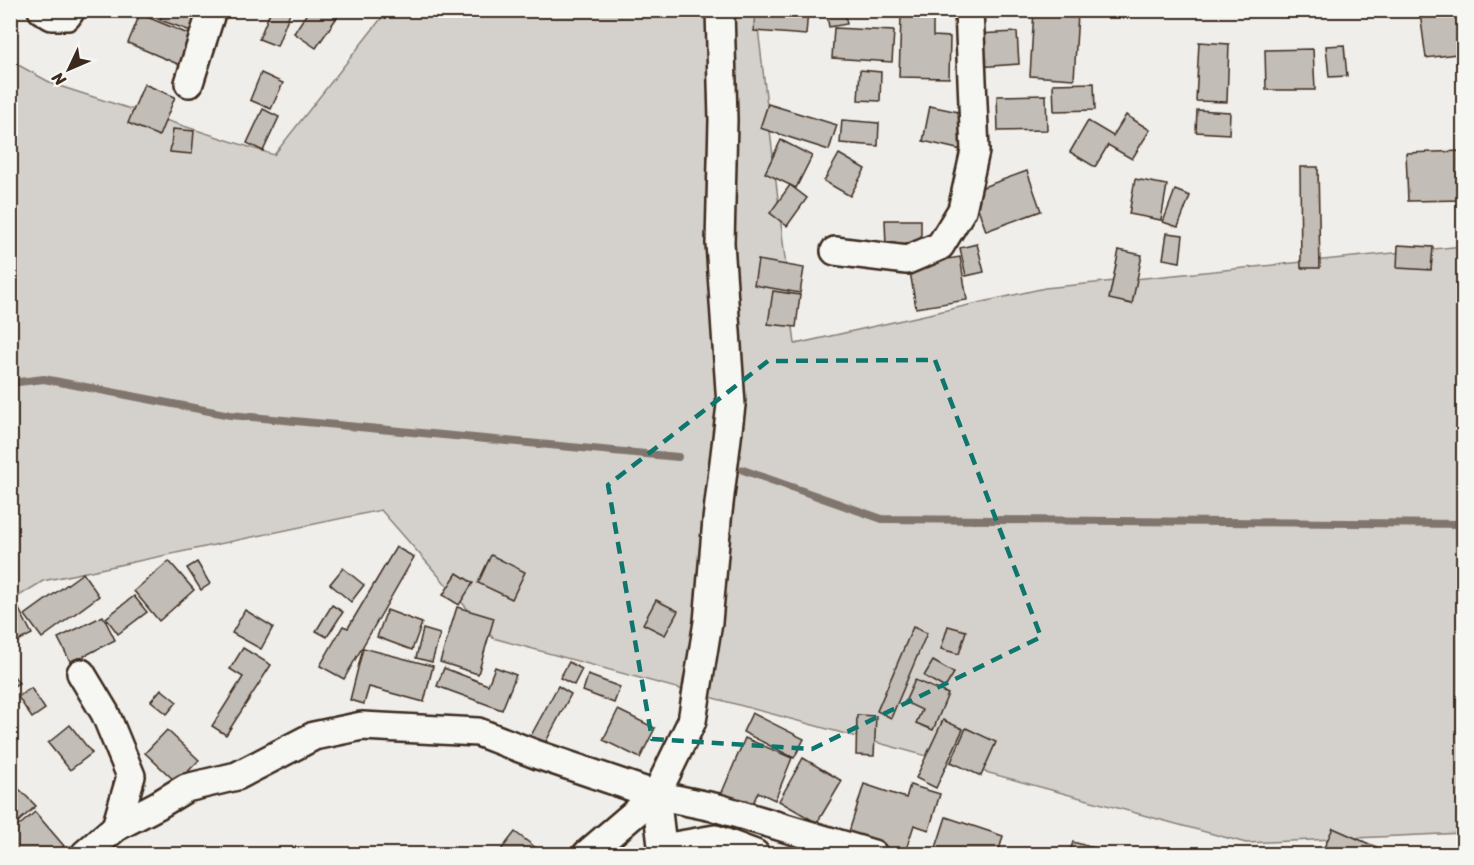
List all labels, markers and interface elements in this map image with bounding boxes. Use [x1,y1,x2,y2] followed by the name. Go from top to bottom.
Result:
[39,39,99,99] north arrow
[44,64,74,94] text: N

